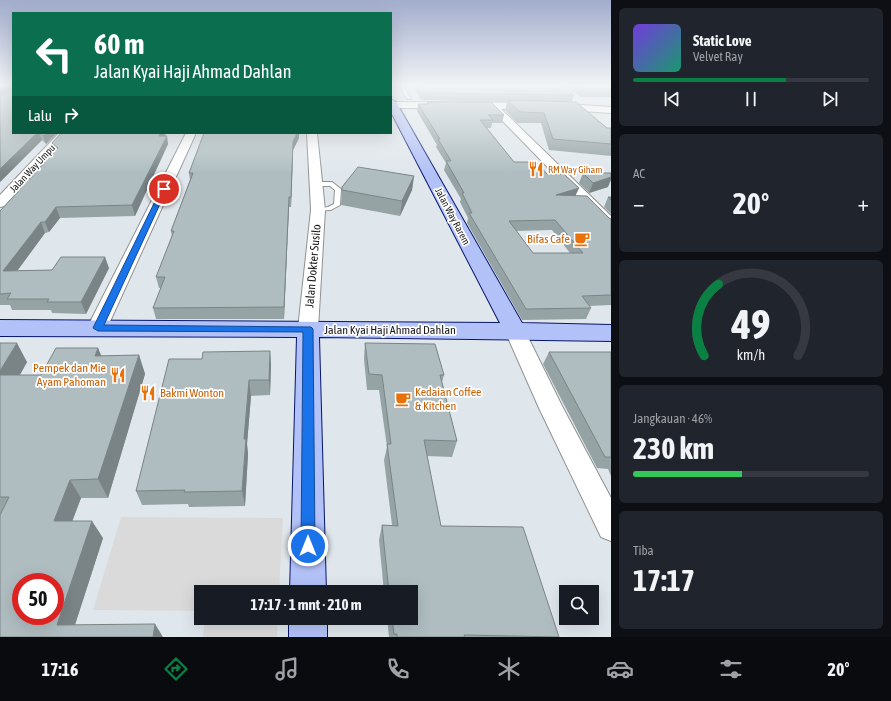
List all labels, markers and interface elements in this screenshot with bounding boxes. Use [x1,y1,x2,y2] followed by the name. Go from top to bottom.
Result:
[28,28,80,80] icon: left
[94,28,144,60] text: 60 m
[693,32,752,49] text: Static Love
[693,49,743,64] text: Velvet Ray
[94,61,291,82] text: Jalan Kyai Haji Ahmad Dahlan
[661,88,683,110] icon: previous
[740,88,762,110] icon: pause
[819,88,841,110] icon: next
[60,104,82,126] icon: right
[28,107,52,124] text: Lalu
[7,142,57,194] street label: Jalan Way Umpu
[527,160,545,178] restaurant icon: RM Way Giham
[548,164,602,175] place label: RM Way Giham
[633,166,645,181] text: AC
[147,172,181,206] pin
[153,178,175,200] icon: arrive
[433,186,472,247] street label: Jalan Way Rarem
[733,186,769,220] text: 20°
[633,190,644,216] text: −
[858,190,869,216] text: +
[302,223,324,308] street label: Jalan Dokter Susilo
[573,230,591,248] cafe icon: Bifas Cafe
[527,232,570,246] place label: Bifas Cafe
[730,300,771,348] text: 49
[324,323,456,337] street label: Jalan Kyai Haji Ahmad Dahlan
[737,347,765,363] text: km/h
[33,361,106,389] place label: Pempek dan Mie Ayam Pahoman
[109,366,127,384] restaurant icon: Pempek dan Mie Ayam Pahoman
[139,384,157,402] restaurant icon: Bakmi Wonton
[415,385,481,413] place label: Kedaian Coffee & Kitchen
[160,386,224,400] place label: Bakmi Wonton
[394,390,412,408] cafe icon: Kedaian Coffee & Kitchen
[633,411,712,426] text: Jangkauan · 46%
[633,431,714,465] text: 230 km
[287,525,329,567] position arrow
[633,543,654,558] text: Tiba
[633,563,695,597] text: 17:17
[12,573,64,625] speed limit sign: 50
[559,585,599,625] map controls
[559,585,599,625] button: search
[250,596,362,613] text: 17:17 · 1 mnt · 210 m
[162,655,190,683] icon: directions
[273,655,301,683] icon: music
[384,655,412,683] icon: phone
[495,655,523,683] icon: climate
[606,655,634,683] icon: car
[717,655,745,683] icon: filters
[42,659,79,680] text: 17:16
[828,659,849,680] text: 20°

